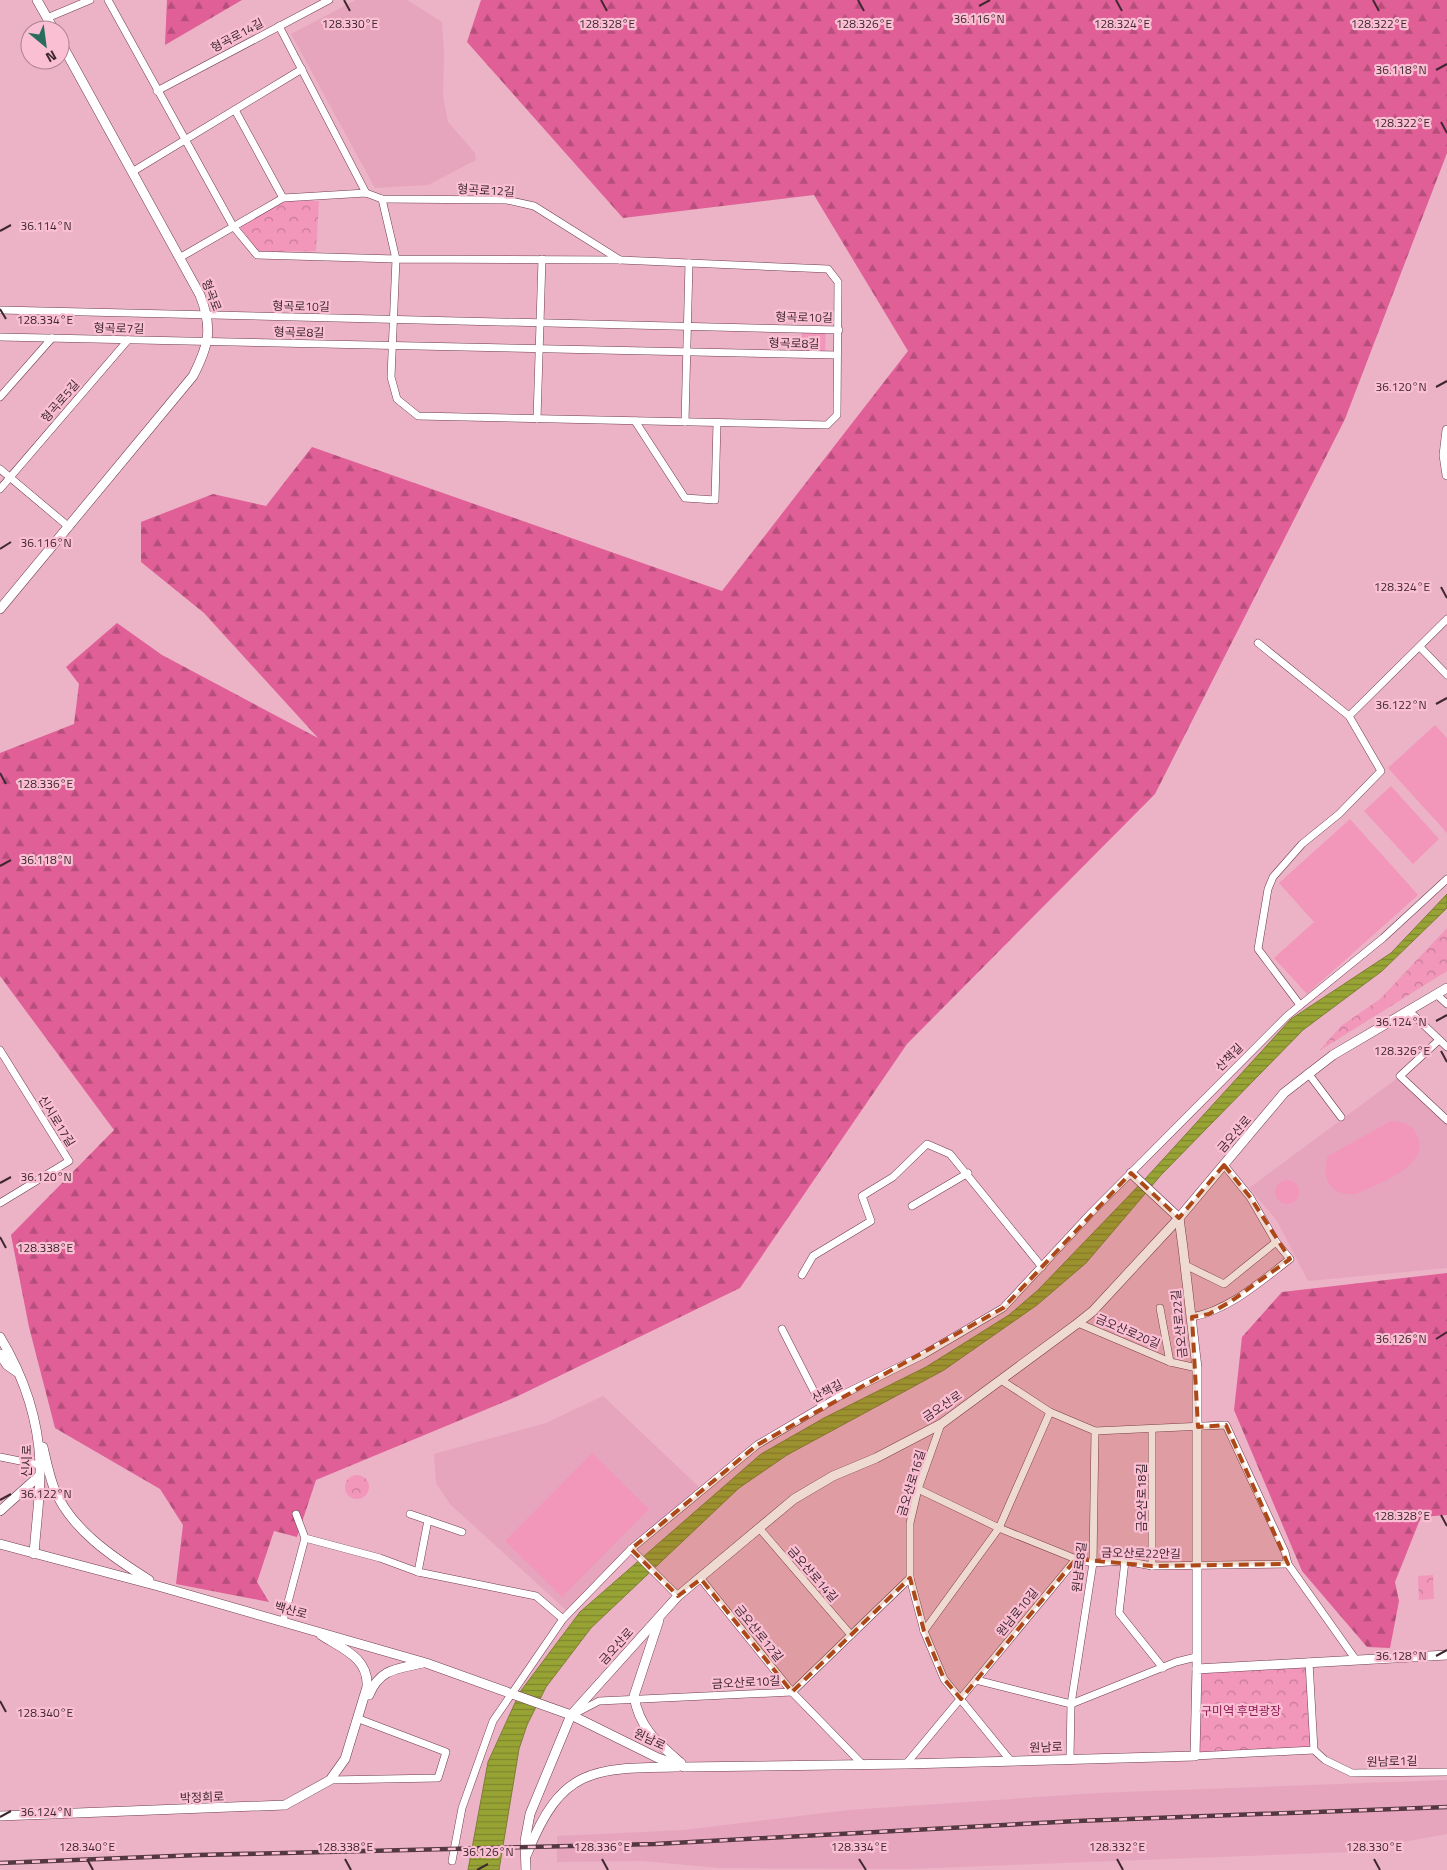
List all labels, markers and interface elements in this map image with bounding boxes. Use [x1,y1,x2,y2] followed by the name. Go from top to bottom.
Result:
[953,9,1005,28] text: 36.116°N
[207,13,267,57] street label: 형곡로14길
[322,14,378,33] text: 128.330°E
[579,14,635,33] text: 128.328°E
[836,14,892,33] text: 128.326°E
[1094,14,1150,33] text: 128.324°E
[1351,14,1407,33] text: 128.322°E
[20,20,70,70] north arrow
[42,45,61,68] text: N
[1375,60,1427,79] text: 36.118°N
[1374,113,1430,132] text: 128.322°E
[457,179,515,201] street label: 형곡로12길
[20,216,72,235] text: 36.114°N
[197,276,227,314] street label: 형곡로
[272,296,330,316] street label: 형곡로10길
[775,307,833,327] street label: 형곡로10길
[17,310,73,329] text: 128.334°E
[93,318,145,338] street label: 형곡로7길
[273,322,325,342] street label: 형곡로8길
[768,333,820,353] street label: 형곡로8길
[36,376,84,426] street label: 형곡로5길
[1375,377,1427,396] text: 36.120°N
[20,533,72,552] text: 36.116°N
[1374,577,1430,596] text: 128.324°E
[1375,695,1427,714] text: 36.122°N
[17,774,73,793] text: 128.336°E
[20,850,72,869] text: 36.118°N
[1375,1012,1427,1031] text: 36.124°N
[1211,1039,1247,1075] street label: 산책길
[1374,1041,1430,1060] text: 128.326°E
[34,1092,80,1150] street label: 신시로17길
[1212,1111,1256,1157] street label: 금오산로
[20,1167,72,1186] text: 36.120°N
[17,1238,73,1257] text: 128.338°E
[1166,1289,1192,1359] street label: 금오산로22길
[1093,1309,1163,1353] street label: 금오산로20길
[1375,1329,1427,1348] text: 36.126°N
[808,1375,846,1407] street label: 산책길
[918,1386,966,1426] street label: 금오산로
[17,1444,36,1478] street label: 신시로
[892,1447,930,1519] street label: 금오산로16길
[1132,1464,1151,1532] street label: 금오산로18길
[20,1484,72,1503] text: 36.122°N
[1374,1506,1430,1525] text: 128.328°E
[1067,1541,1091,1593] street label: 원남로8길
[783,1542,843,1606] street label: 금오산로14길
[1101,1543,1181,1563] street label: 금오산로22안길
[991,1584,1043,1640] street label: 원남로10길
[273,1597,309,1623] street label: 백산로
[730,1600,788,1666] street label: 금오산로12길
[594,1623,638,1669] street label: 금오산로
[1375,1646,1427,1665] text: 36.128°N
[711,1671,781,1693] street label: 금오산로10길
[1201,1701,1281,1720] park label: 구미역 후면광장
[17,1703,73,1722] text: 128.340°E
[631,1723,669,1755] street label: 원남로
[1029,1737,1063,1757] street label: 원남로
[1366,1751,1418,1771] street label: 원남로1길
[180,1787,224,1807] street label: 박정희로
[20,1802,72,1821] text: 36.124°N
[59,1837,115,1856] text: 128.340°E
[317,1837,373,1856] text: 128.338°E
[574,1837,630,1856] text: 128.336°E
[831,1837,887,1856] text: 128.334°E
[1089,1837,1145,1856] text: 128.332°E
[1346,1837,1402,1856] text: 128.330°E
[462,1842,514,1861] text: 36.126°N

